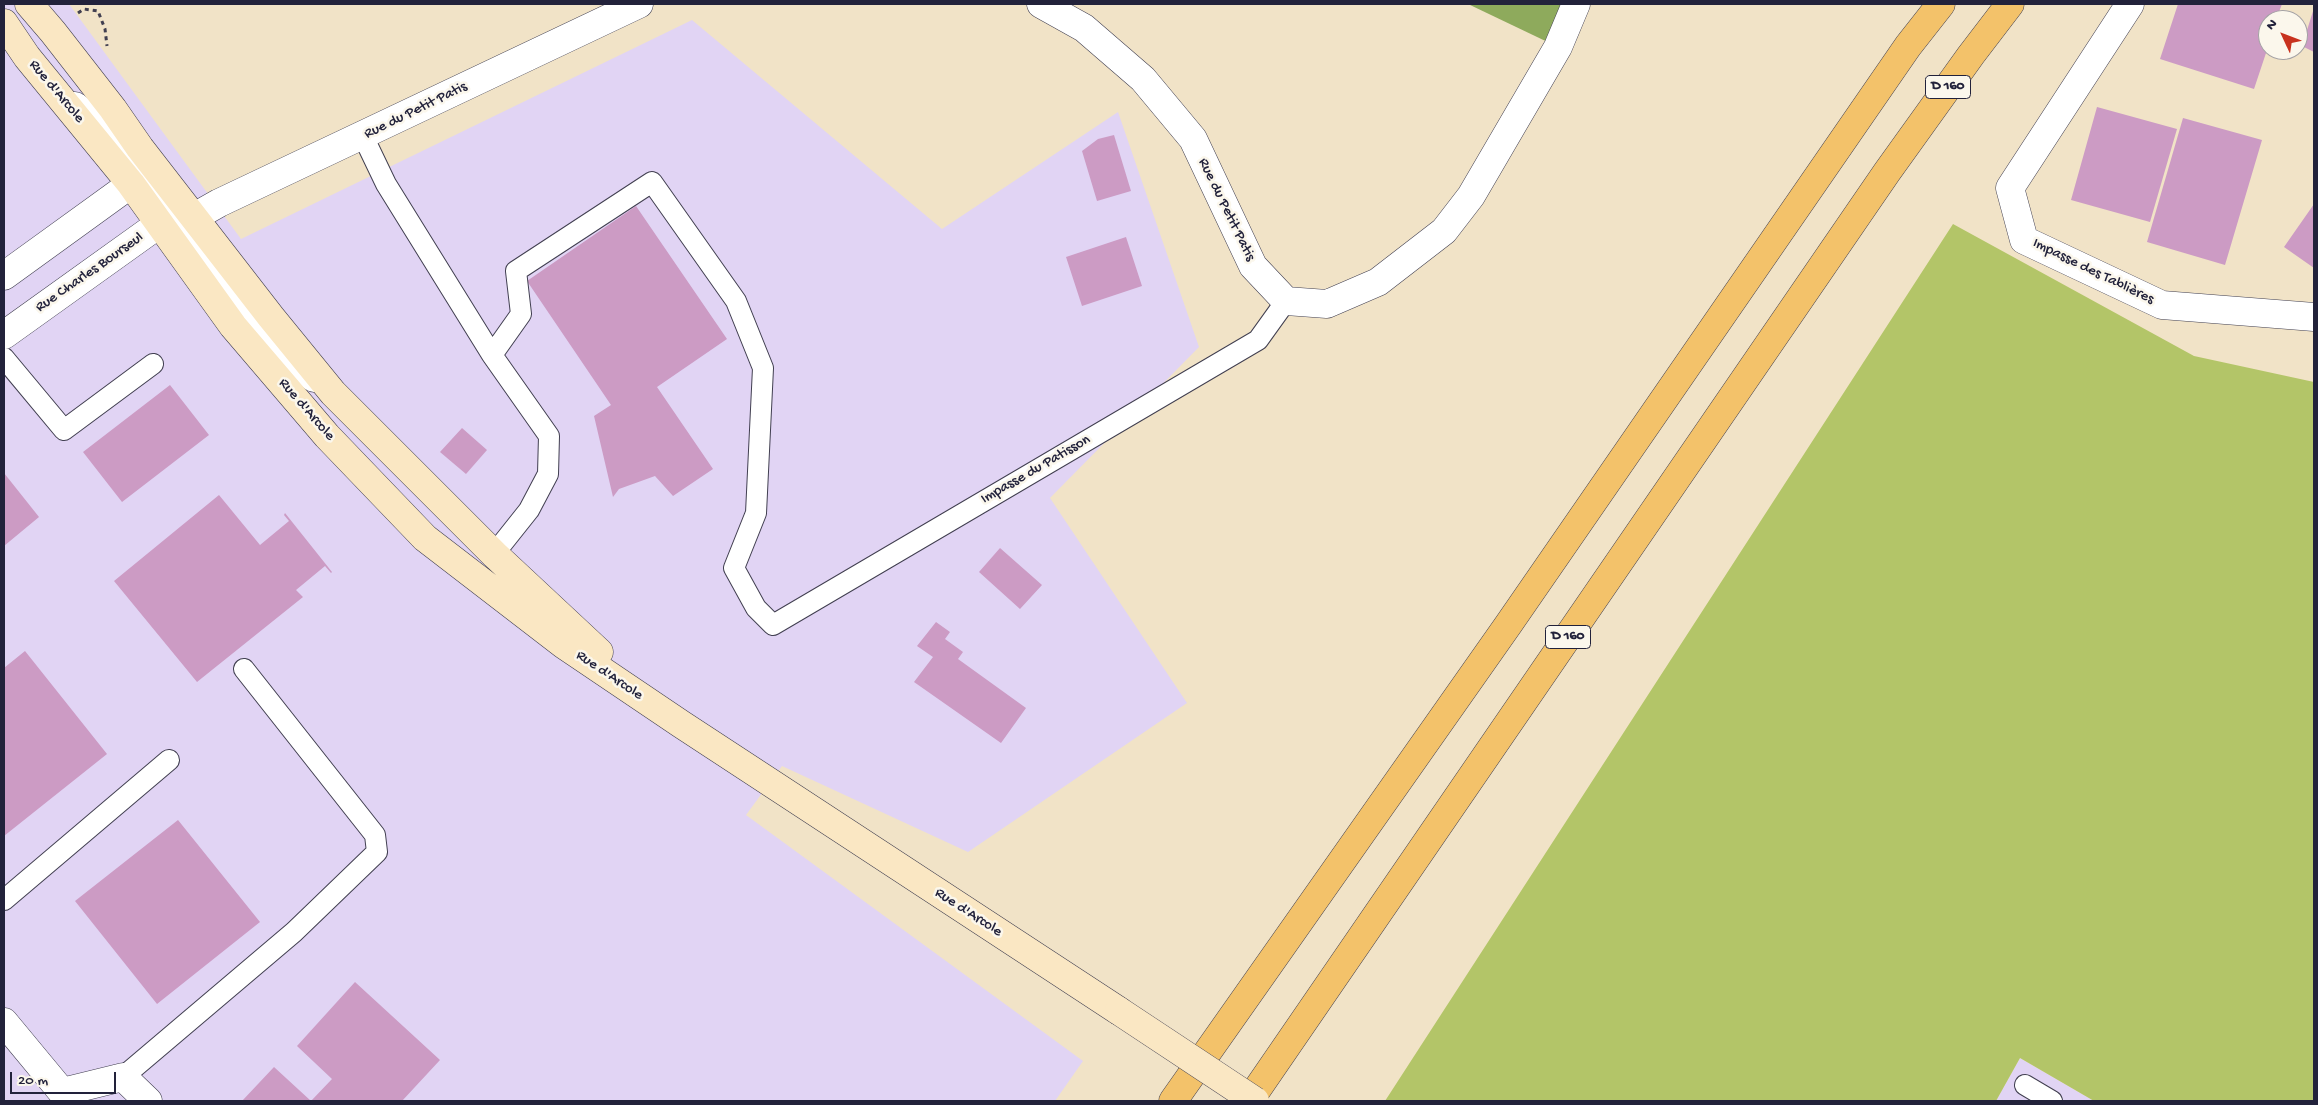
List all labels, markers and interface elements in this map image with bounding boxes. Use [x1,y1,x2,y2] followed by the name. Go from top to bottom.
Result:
[2258,10,2308,60] north arrow
[2263,16,2282,34] text: N
[24,57,88,127] street label: Rue d'Arcole
[1926,75,1970,98] road number: D 160
[362,78,470,144] street label: Rue du Petit Patis
[1193,156,1259,264] street label: Rue du Petit Patis
[33,229,147,317] street label: Rue Charles Bourseul
[2029,235,2157,309] street label: Impasse des Tablières
[274,375,338,445] street label: Rue d'Arcole
[978,431,1094,509] street label: Impasse du Patisson
[1546,626,1590,649] road number: D 160
[572,647,646,705] street label: Rue d'Arcole
[931,885,1005,941] street label: Rue d'Arcole
[12,1062,119,1094] scale bar
[18,1072,48,1090] text: 20 m

